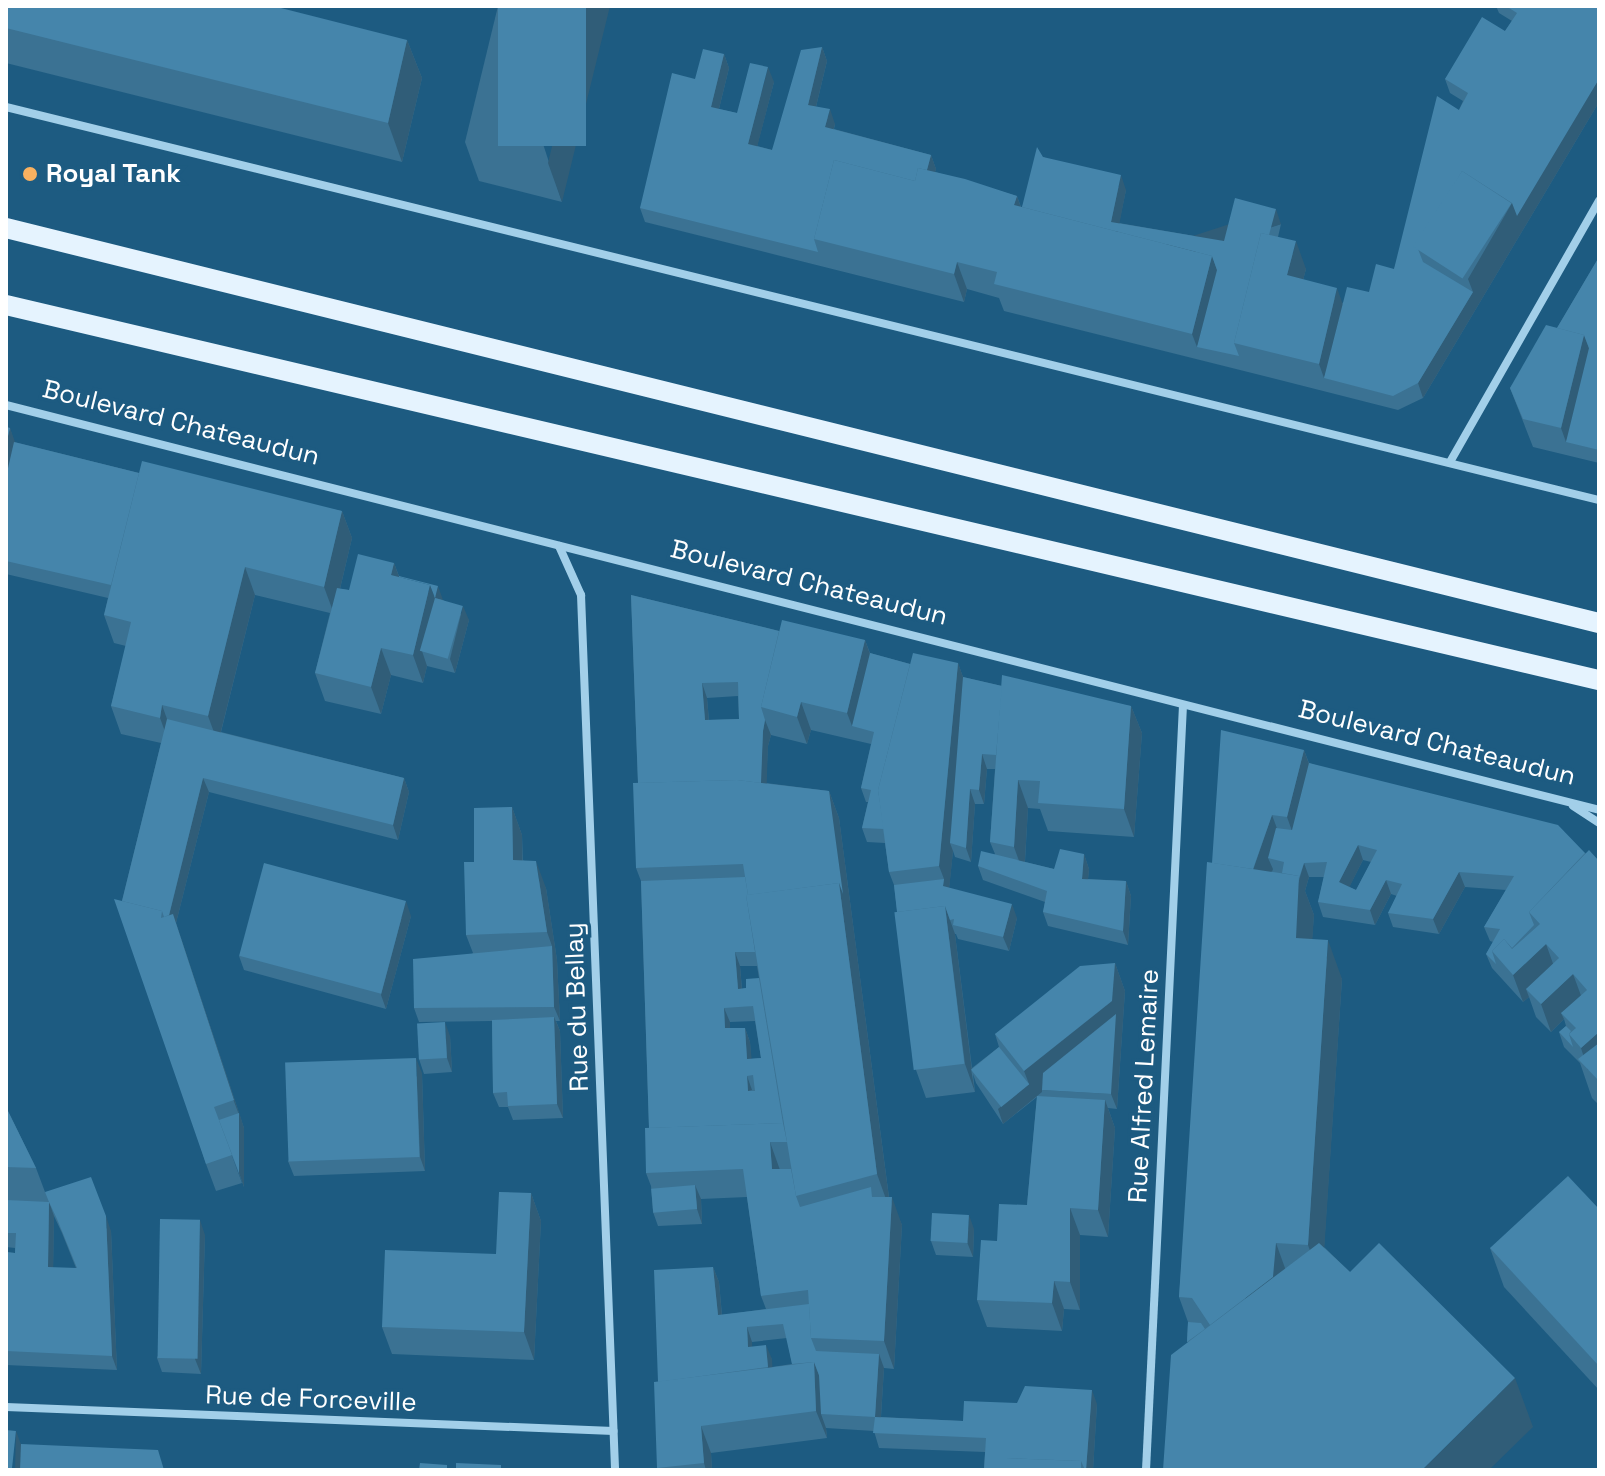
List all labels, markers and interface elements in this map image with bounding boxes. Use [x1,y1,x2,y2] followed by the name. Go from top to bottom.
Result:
[46,158,182,190] place label: Royal Tank
[21,165,39,183] marker: Royal Tank
[39,373,323,473] street label: Boulevard Chateaudun
[667,533,951,633] street label: Boulevard Chateaudun
[1295,693,1579,793] street label: Boulevard Chateaudun
[558,922,596,1092] street label: Rue du Bellay
[1122,968,1166,1204] street label: Rue Alfred Lemaire
[205,1380,417,1418] street label: Rue de Forceville

